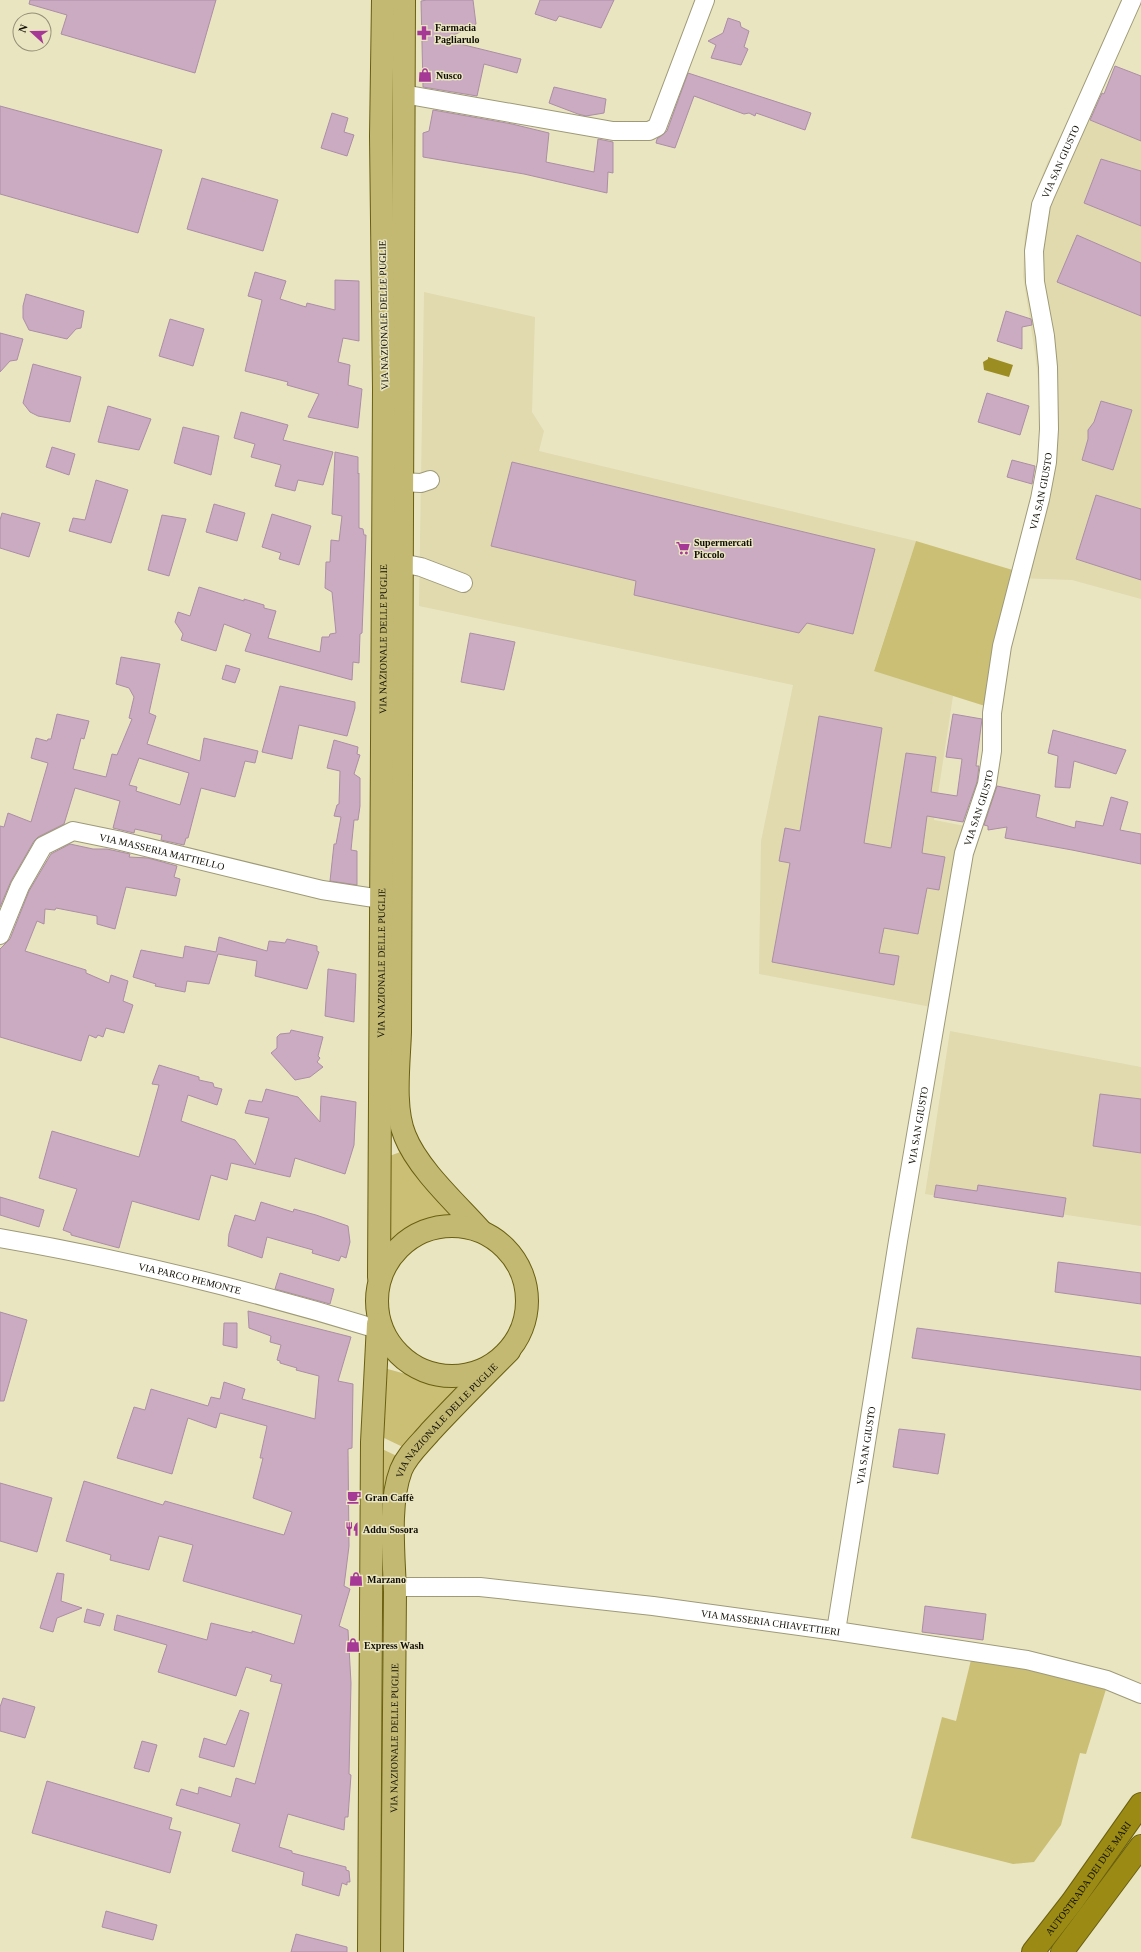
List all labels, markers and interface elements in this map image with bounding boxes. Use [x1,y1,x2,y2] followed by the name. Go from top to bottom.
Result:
[12,12,52,52] north arrow
[435,22,479,45] place label: Farmacia Pagliarulo
[16,23,30,34] text: N
[416,25,432,41] pharmacy icon: Farmacia Pagliarulo
[417,67,433,83] shop icon: Nusco
[436,70,462,81] place label: Nusco
[1039,123,1082,200] street label: VIA SAN GIUSTO
[377,240,390,390] street label: VIA NAZIONALE DELLE PUGLIE
[1027,452,1054,531] street label: VIA SAN GIUSTO
[694,537,752,560] place label: Supermercati Piccolo
[675,540,691,556] supermarket icon: Supermercati Piccolo
[377,564,389,714] street label: VIA NAZIONALE DELLE PUGLIE
[962,769,995,847] street label: VIA SAN GIUSTO
[98,832,226,872] street label: VIA MASSERIA MATTIELLO
[375,888,387,1038] street label: VIA NAZIONALE DELLE PUGLIE
[906,1086,930,1165] street label: VIA SAN GIUSTO
[137,1261,242,1296] street label: VIA PARCO PIEMONTE
[394,1361,500,1479] street label: VIA NAZIONALE DELLE PUGLIE
[854,1406,878,1485] street label: VIA SAN GIUSTO
[346,1489,362,1505] cafe icon: Gran Caffè
[365,1492,414,1503] place label: Gran Caffè
[344,1521,360,1537] restaurant icon: Addu Sosora
[363,1524,418,1535] place label: Addu Sosora
[348,1571,364,1587] shop icon: Marzano
[367,1574,406,1585] place label: Marzano
[700,1608,841,1638] street label: VIA MASSERIA CHIAVETTIERI
[345,1637,361,1653] shop icon: Express Wash
[364,1640,424,1651] place label: Express Wash
[388,1663,400,1813] street label: VIA NAZIONALE DELLE PUGLIE
[1043,1819,1133,1938] street label: AUTOSTRADA DEI DUE MARI

